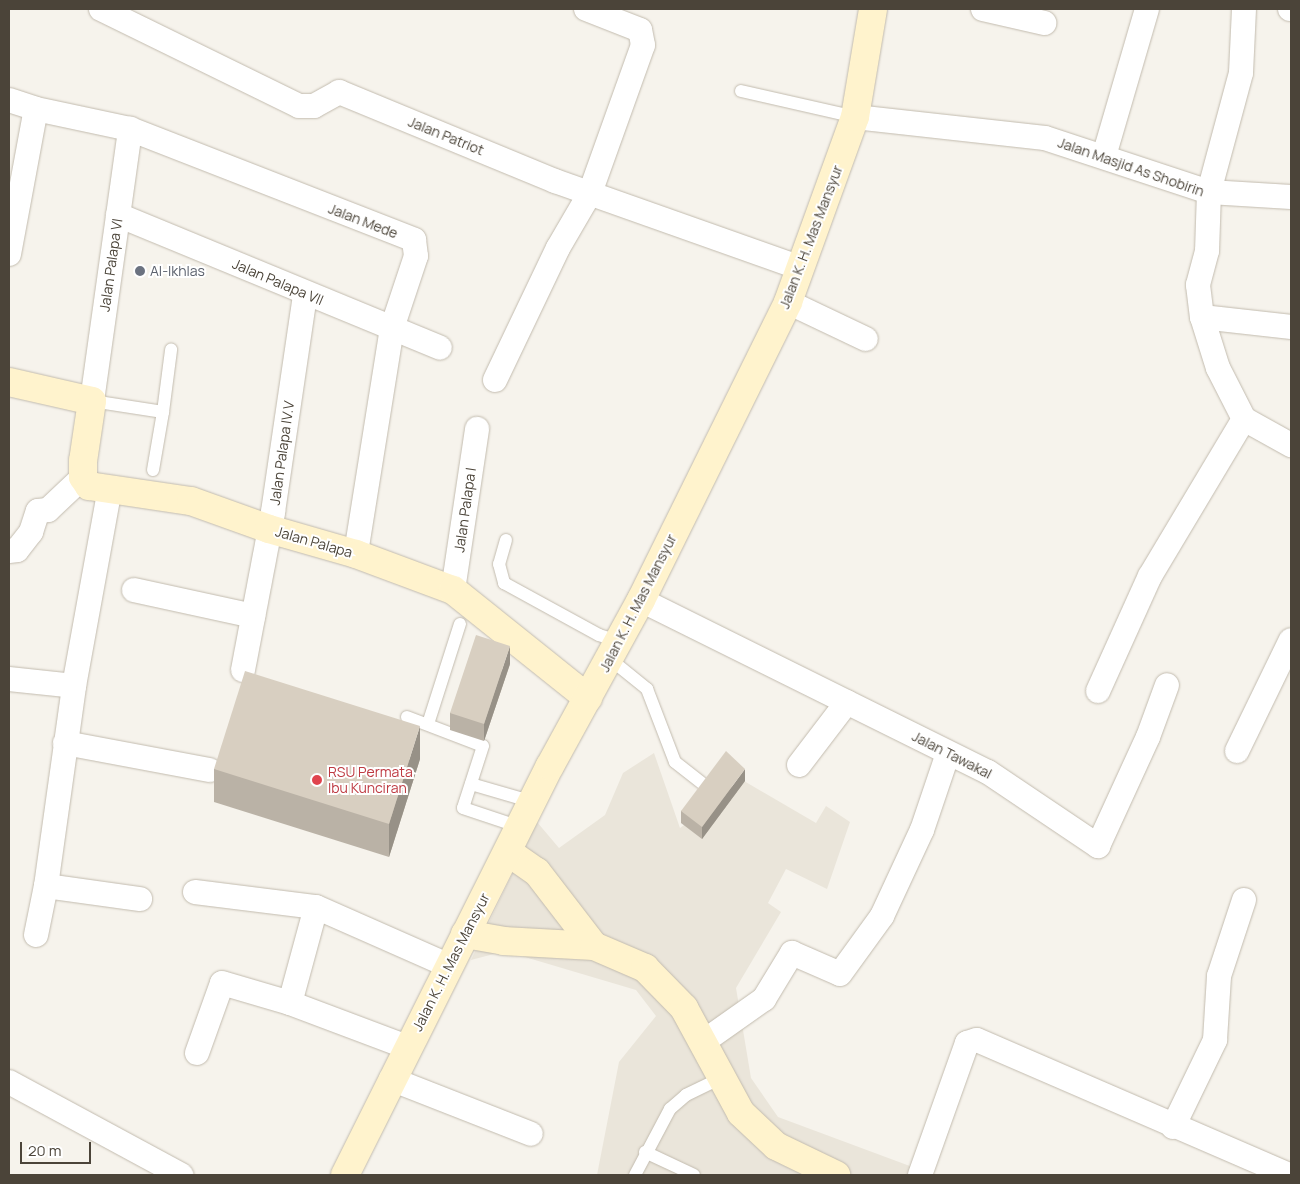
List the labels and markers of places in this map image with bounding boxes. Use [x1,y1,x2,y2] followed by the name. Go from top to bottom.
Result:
[150,263,205,279] place label: Al-Ikhlas
[134,265,146,277] marker: Al-Ikhlas
[328,764,413,796] place label: RSU Permata Ibu Kunciran
[310,773,324,787] marker: RSU Permata Ibu Kunciran

